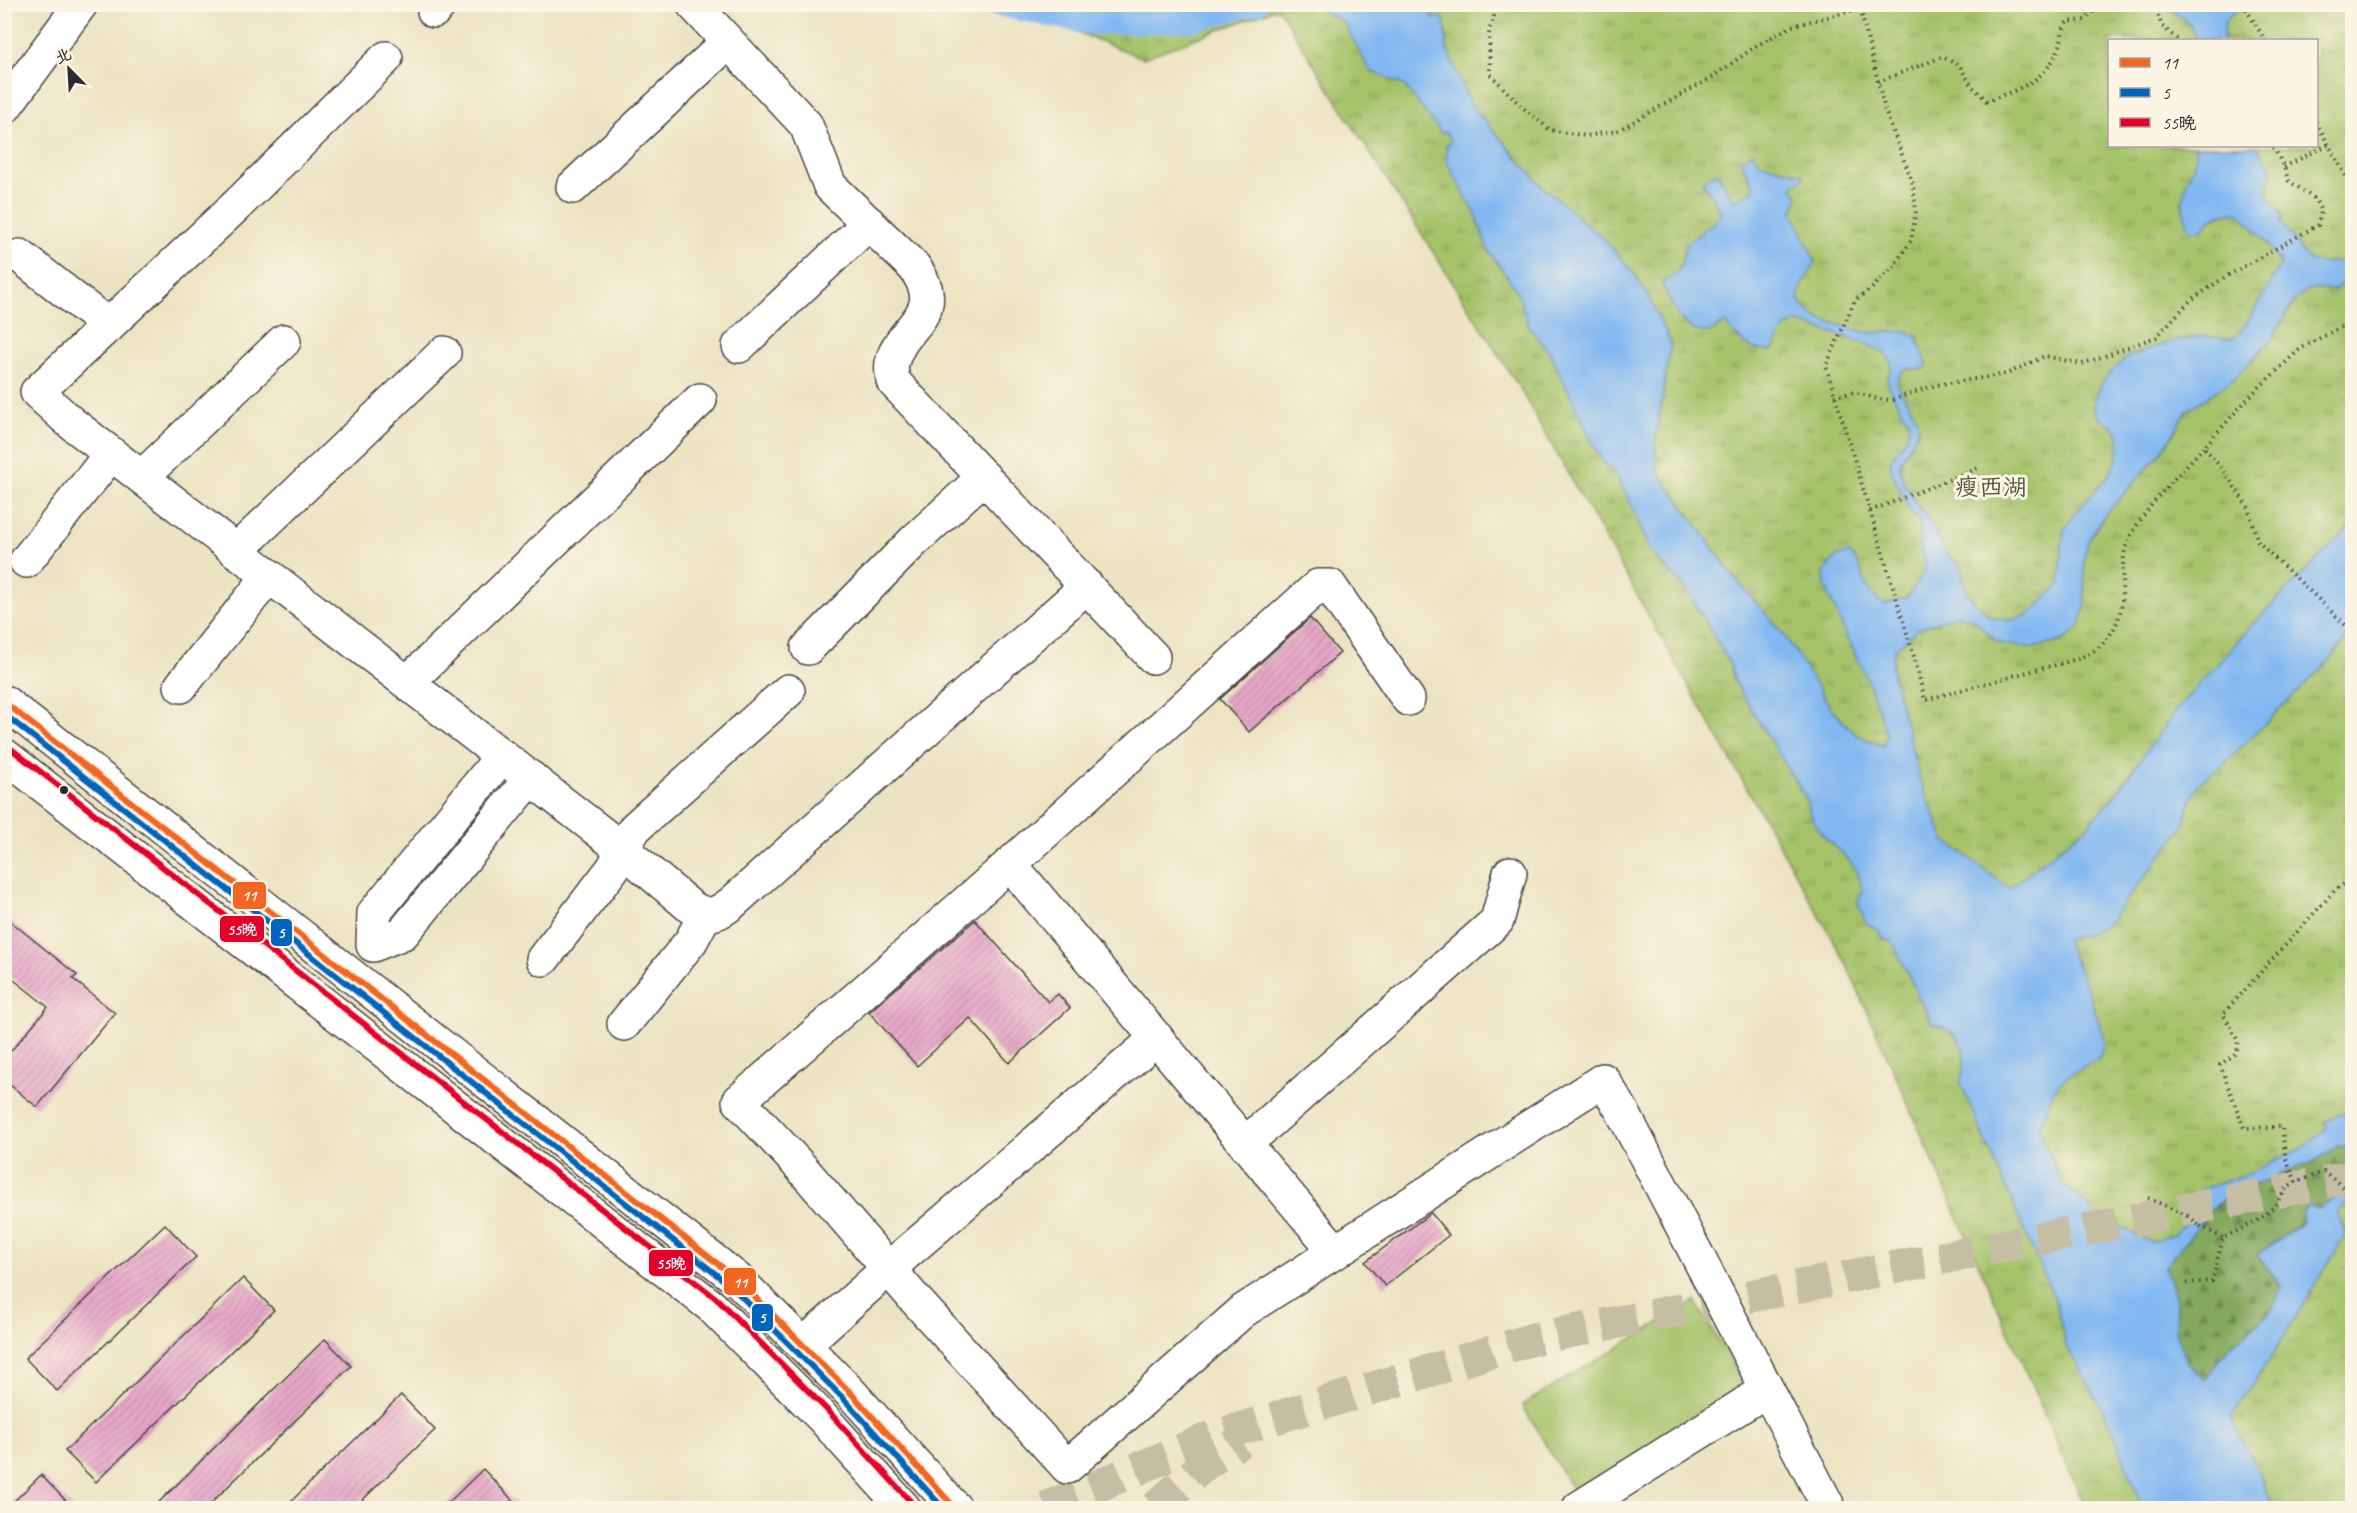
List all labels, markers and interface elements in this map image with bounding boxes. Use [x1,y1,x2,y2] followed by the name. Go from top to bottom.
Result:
[39,39,99,99] north arrow
[2108,39,2318,147] legend
[52,44,75,69] text: 北
[2162,52,2179,74] text: 11
[2162,82,2171,104] text: 5
[2162,112,2196,134] text: 55晚
[1955,472,2027,502] park label: 瘦西湖
[58,784,70,796] unlabelled marker
[232,881,267,910] line badge: 11
[242,886,258,906] text: 11
[219,915,265,943] line badge: 55晚
[270,918,293,947] line badge: 5
[227,920,257,940] text: 55晚
[278,923,287,943] text: 5
[648,1249,694,1277] line badge: 55晚
[656,1254,686,1274] text: 55晚
[723,1267,757,1296] line badge: 11
[733,1273,749,1293] text: 11
[751,1303,774,1332] line badge: 5
[759,1308,768,1328] text: 5

